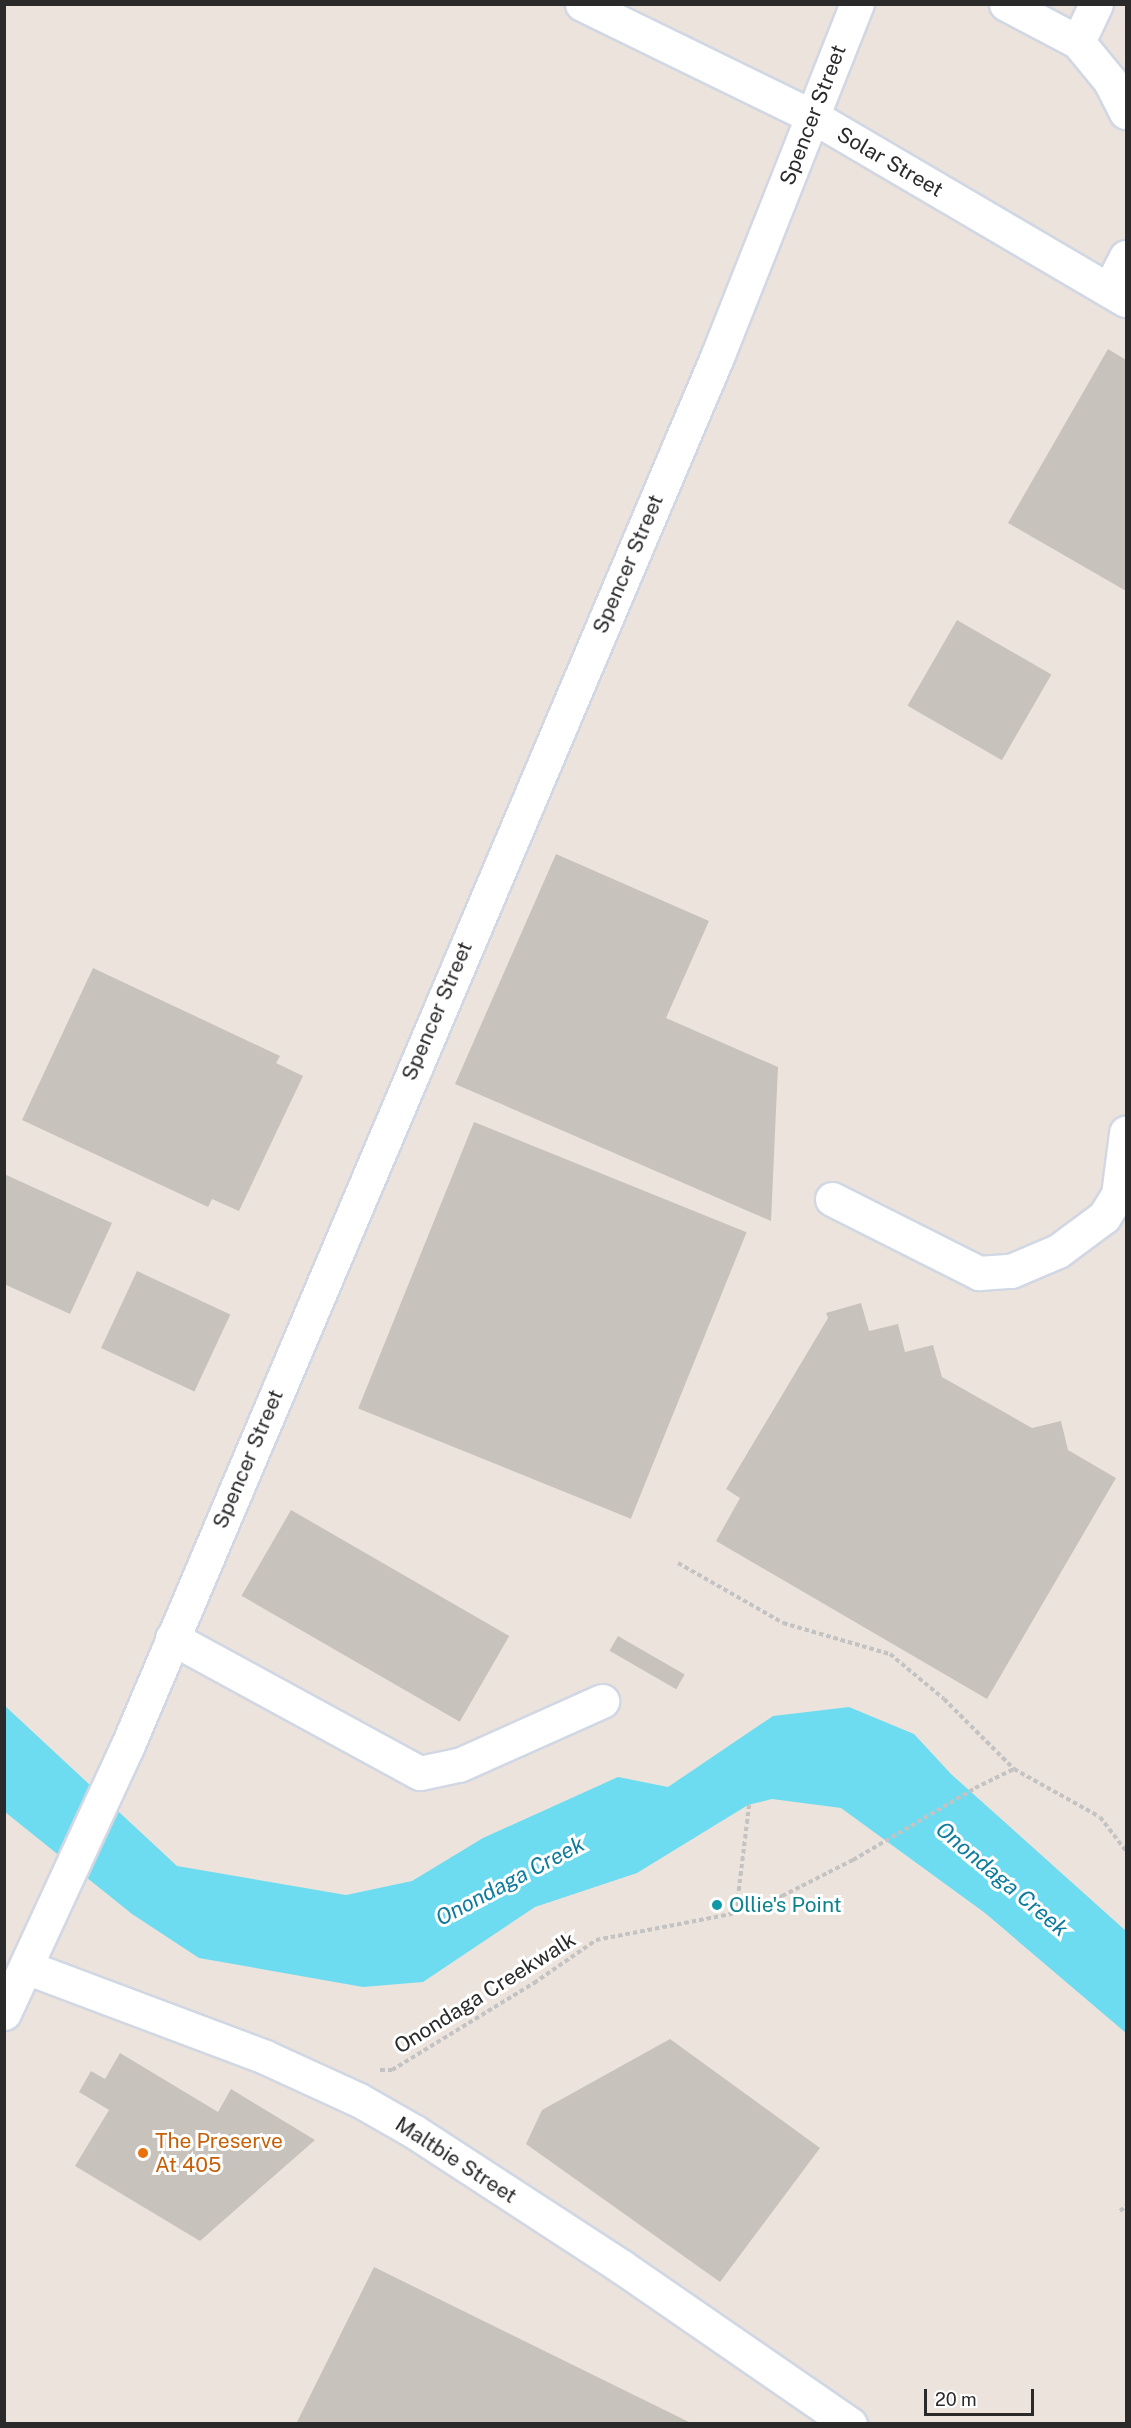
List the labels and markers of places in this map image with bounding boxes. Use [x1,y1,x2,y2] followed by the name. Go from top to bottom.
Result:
[729,1892,842,1918] place label: Ollie's Point
[710,1898,724,1912] marker: Ollie's Point
[155,2128,283,2178] place label: The Preserve At 405
[136,2146,150,2160] marker: The Preserve At 405

